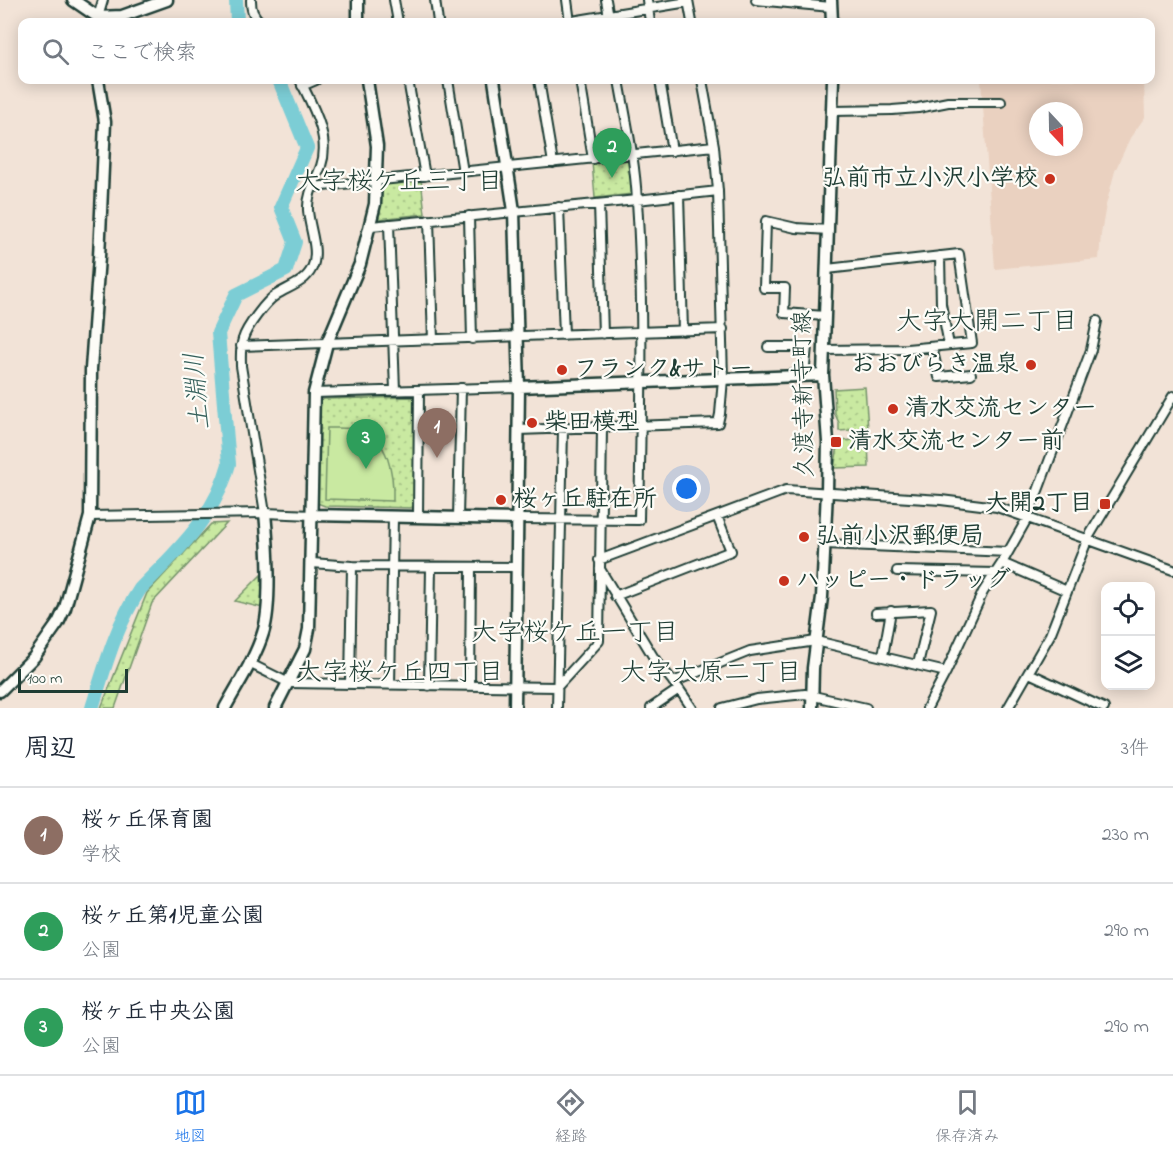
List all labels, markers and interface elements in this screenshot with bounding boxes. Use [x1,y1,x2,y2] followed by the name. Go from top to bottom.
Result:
[18,18,1155,84] search box
[39,35,72,68] icon: search
[87,38,197,70] text: ここで検索
[1029,102,1083,156] north arrow
[592,128,632,178] pin: 2
[822,162,1038,197] place label: 弘前市立小沢小学校
[295,164,503,202] district label: 大字桜ケ丘三丁目
[1043,172,1057,186] marker: 弘前市立小沢小学校
[896,304,1078,342] district label: 大字大開二丁目
[786,310,824,478] street label: 久渡寺新寺町線
[851,348,1019,383] place label: おおびらき温泉
[177,350,221,432] water label: 土淵川
[574,353,753,388] place label: フランク&サトー
[1024,358,1038,372] marker: おおびらき温泉
[555,363,569,377] marker: フランク&サトー
[905,392,1097,427] place label: 清水交流センター
[886,402,900,416] marker: 清水交流センター
[544,406,640,441] place label: 柴田模型
[418,408,456,458] pin: 1
[525,416,539,430] marker: 柴田模型
[346,420,386,469] pin: 3
[848,425,1064,460] place label: 清水交流センター前
[829,435,843,449] marker: 清水交流センター前
[672,474,701,503] your location
[513,483,657,518] place label: 桜ヶ丘駐在所
[985,487,1093,522] place label: 大開2丁目
[494,493,508,507] marker: 桜ヶ丘駐在所
[1098,497,1112,511] marker: 大開2丁目
[816,520,984,555] place label: 弘前小沢郵便局
[797,530,811,544] marker: 弘前小沢郵便局
[796,564,1011,599] place label: ハッピー・ドラッグ
[777,574,791,588] marker: ハッピー・ドラッグ
[1101,582,1155,690] map controls
[1101,582,1155,636] button: locate
[471,615,679,653] district label: 大字桜ケ丘一丁目
[1101,636,1155,690] button: layers
[296,655,504,693] district label: 大字桜ケ丘四丁目
[620,655,802,693] district label: 大字大原二丁目
[18,666,128,694] scale bar
[27,667,62,691] text: 100 m
[24,731,76,769] text: 周辺
[1121,735,1149,764] text: 3件
[81,805,213,837] text: 桜ヶ丘保育園
[40,821,47,850] text: 1
[1102,821,1149,850] text: 230 m
[81,841,121,870] text: 学校
[81,901,264,933] text: 桜ヶ丘第1児童公園
[39,917,48,946] text: 2
[1104,917,1149,946] text: 290 m
[81,937,121,966] text: 公園
[81,997,235,1029] text: 桜ヶ丘中央公園
[39,1013,48,1042] text: 3
[1104,1013,1149,1042] text: 290 m
[81,1033,121,1062] text: 公園
[174,1086,207,1149] tab: 地図
[554,1086,587,1149] tab: 経路
[935,1086,999,1149] tab: 保存済み

